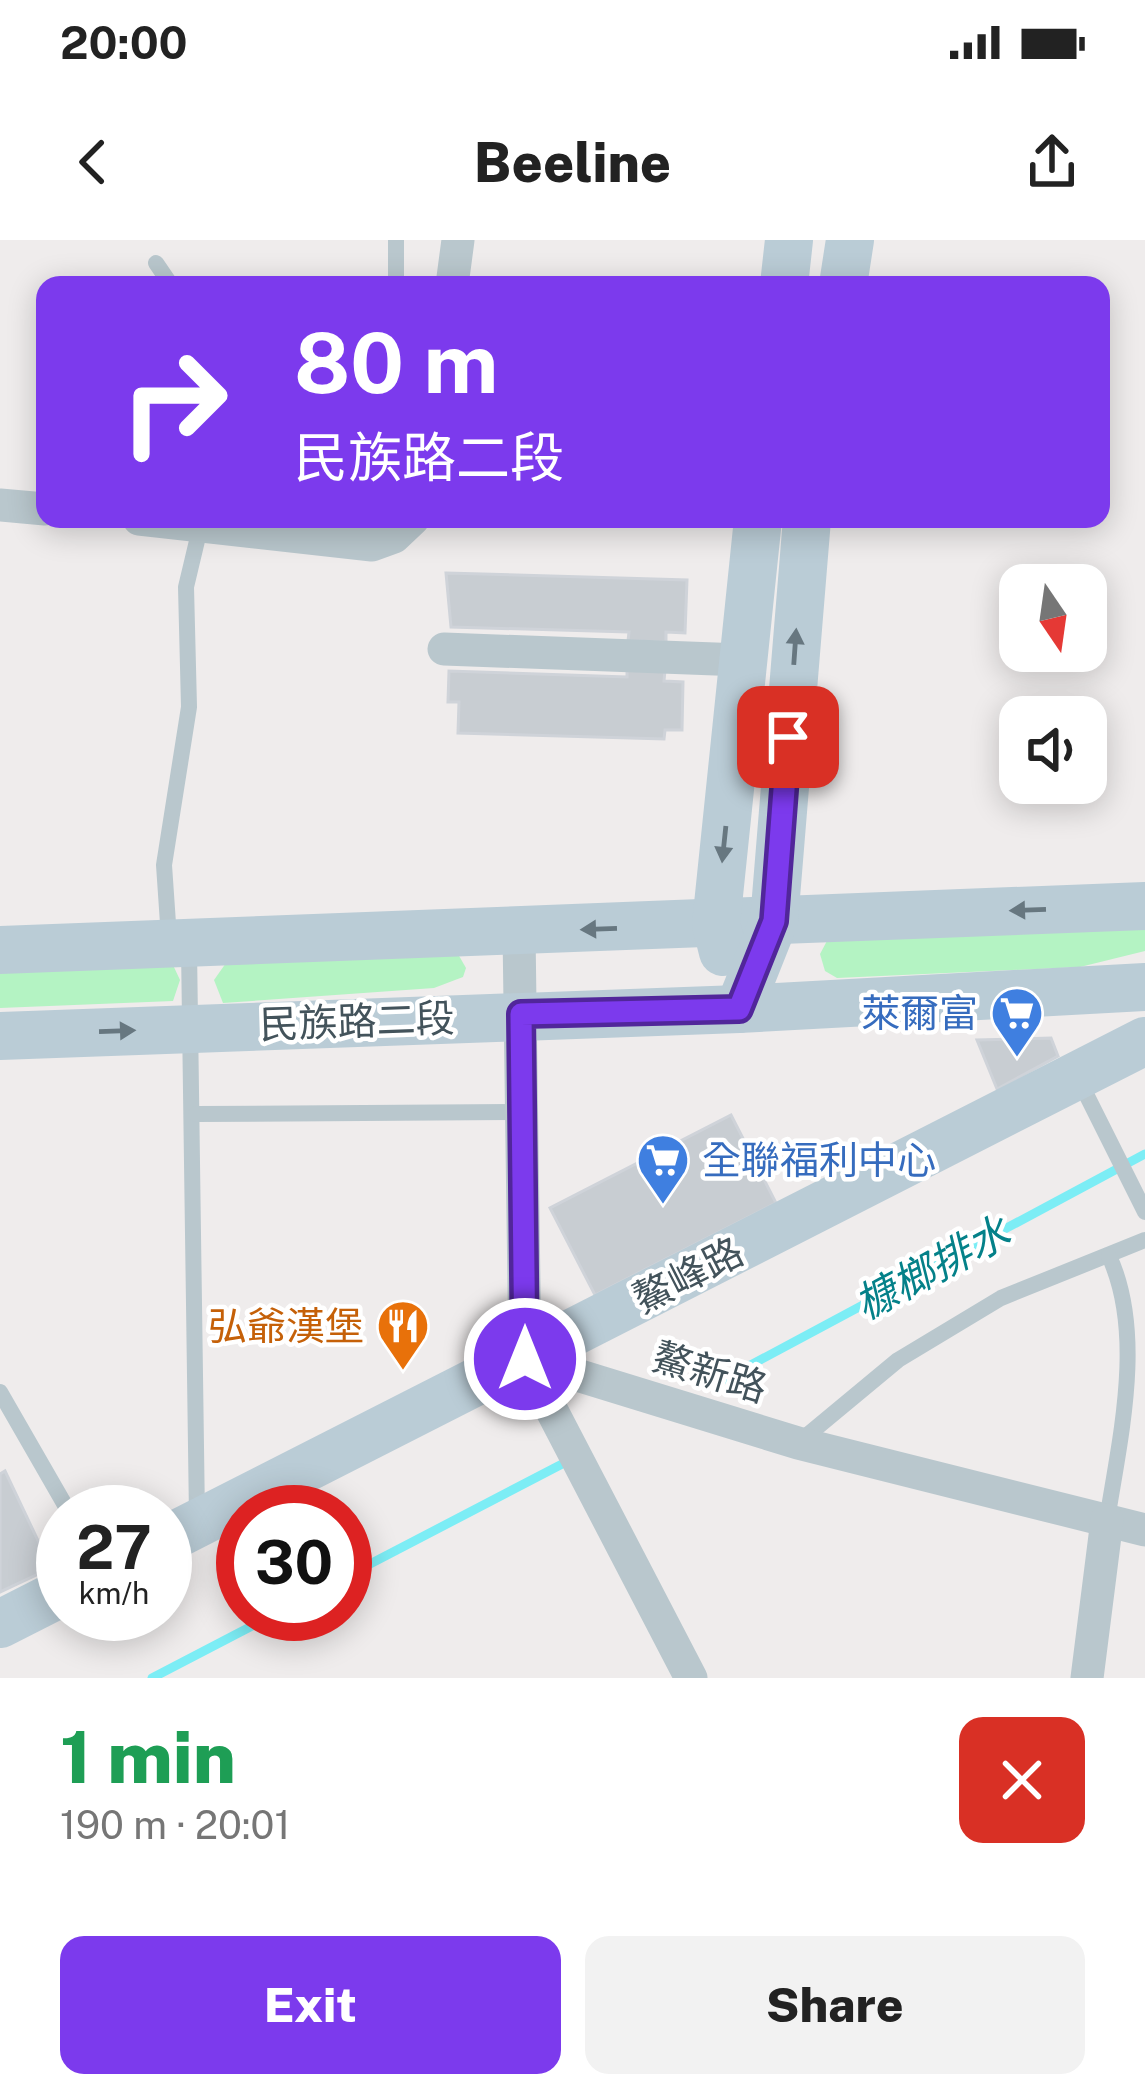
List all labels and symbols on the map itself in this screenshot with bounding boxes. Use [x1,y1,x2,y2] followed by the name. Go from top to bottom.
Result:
[999,564,1107,672] north arrow
[785,628,804,665] one-way arrow
[737,686,839,788] pin
[714,826,733,863] one-way arrow
[1008,901,1046,920] one-way arrow
[579,919,617,938] one-way arrow
[989,985,1045,1059] supermarket icon: 萊爾富
[861,990,978,1036] place label: 萊爾富
[259,995,455,1047] street label: 民族路二段
[99,1021,137,1040] one-way arrow
[635,1132,691,1206] supermarket icon: 全聯福利中心
[702,1137,936,1183] place label: 全聯福利中心
[846,1206,1019,1329] water label: 槺榔排水
[625,1228,751,1322] street label: 鰲峰路
[462,1296,588,1422] position arrow
[375,1298,431,1372] restaurant icon: 弘爺漢堡
[208,1303,364,1349] place label: 弘爺漢堡
[647,1333,773,1411] street label: 鰲新路
[216,1485,372,1641] speed limit sign: 30

